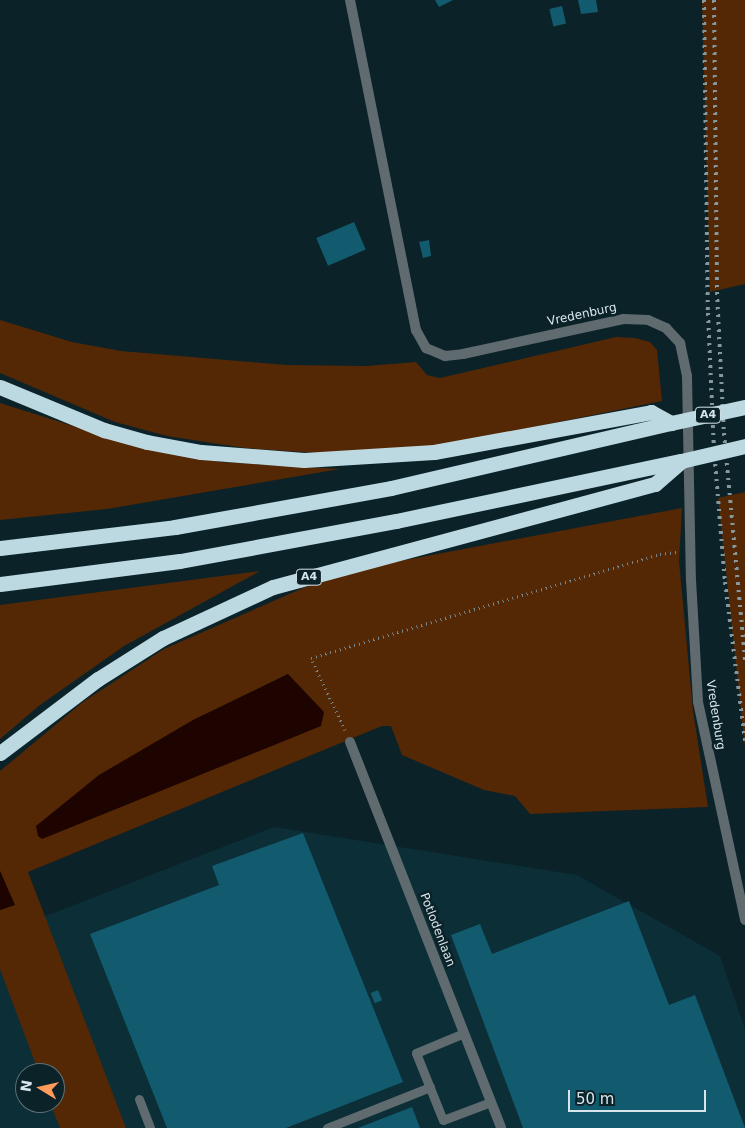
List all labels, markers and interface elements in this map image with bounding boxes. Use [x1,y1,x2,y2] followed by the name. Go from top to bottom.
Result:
[546,301,618,329] street label: Vredenburg
[694,406,722,424] road number: A4
[295,568,323,586] road number: A4
[702,679,728,751] street label: Vredenburg
[416,891,458,969] street label: Potlodenlaan
[15,1063,65,1113] north arrow
[17,1079,35,1093] text: N
[570,1080,708,1112] scale bar
[576,1090,614,1108] text: 50 m

